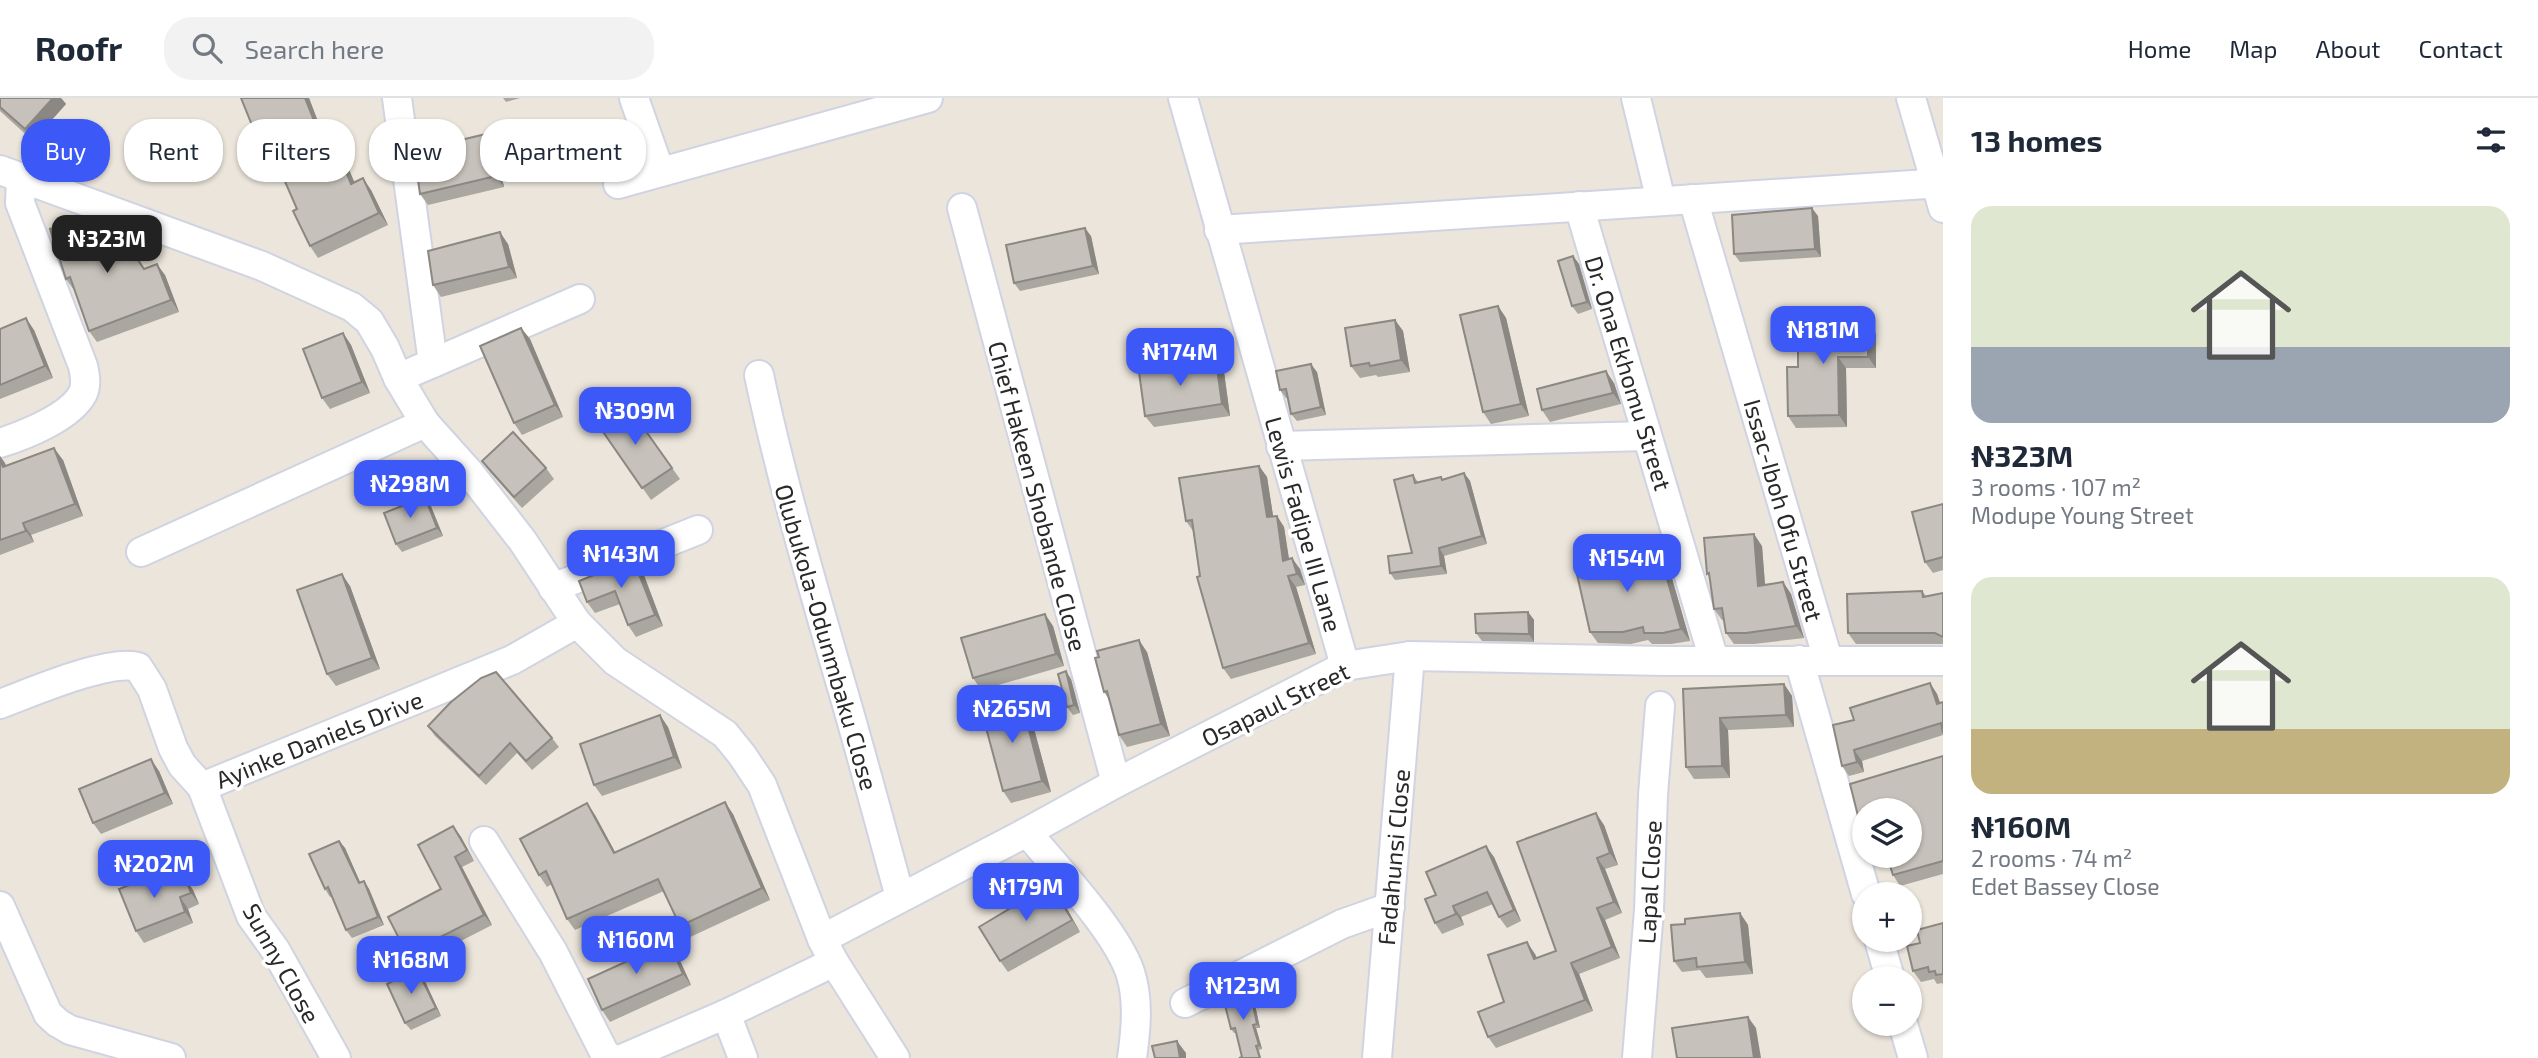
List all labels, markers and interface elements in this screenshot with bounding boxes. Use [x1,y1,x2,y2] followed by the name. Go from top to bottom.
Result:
[164,17,654,80] search box
[35,28,122,68] text: Roofr
[188,29,226,67] icon: search
[244,33,384,64] text: Search here
[2128,34,2191,63] text: Home
[2229,34,2277,63] text: Map
[2315,34,2381,63] text: About
[2419,34,2503,63] text: Contact
[21,119,110,182] chip: Buy
[124,119,223,182] chip: Rent
[237,119,355,182] chip: Filters
[369,119,466,182] chip: New
[480,119,646,182] chip: Apartment
[2472,121,2510,159] icon: filters
[1971,122,2102,158] text: 13 homes
[58,216,156,275] pin: ₦323M
[68,224,146,252] text: ₦323M
[1580,252,1678,494] street label: Dr. Ona Ekhomu Street
[2178,252,2304,378] icon: home
[1774,306,1872,366] pin: ₦181M
[1786,315,1860,343] text: ₦181M
[1131,328,1229,388] pin: ₦174M
[1142,337,1218,365] text: ₦174M
[983,338,1093,654] street label: Chief Hakeen Shobande Close
[586,388,684,447] pin: ₦309M
[595,396,675,424] text: ₦309M
[1738,396,1830,624] street label: Issac-Iboh Ofu Street
[1259,413,1349,635] street label: Lewis Fadipe III Lane
[1971,437,2073,473] text: ₦323M
[361,460,459,520] pin: ₦298M
[370,469,450,497] text: ₦298M
[1971,473,2141,501] text: 3 rooms · 107 m²
[769,481,885,793] street label: Olubukola-Odunmbaku Close
[1971,501,2194,529] text: Modupe Young Street
[572,531,670,590] pin: ₦143M
[1578,534,1676,594] pin: ₦154M
[583,539,659,567] text: ₦143M
[1589,543,1665,571] text: ₦154M
[2178,623,2304,749] icon: home
[1196,656,1354,752] street label: Osapaul Street
[211,684,427,794] street label: Ayinke Daniels Drive
[963,686,1061,745] pin: ₦265M
[973,694,1051,722] text: ₦265M
[1371,768,1415,946] street label: Fadahunsi Close
[1852,798,1922,1036] map controls
[1852,798,1922,868] button: layers
[1971,808,2071,844] text: ₦160M
[1631,819,1667,945] street label: Lapal Close
[105,840,203,900] pin: ₦202M
[1971,844,2132,872] text: 2 rooms · 74 m²
[114,849,194,877] text: ₦202M
[977,864,1075,923] pin: ₦179M
[989,872,1063,900] text: ₦179M
[1971,872,2160,900] text: Edet Bassey Close
[1852,882,1922,952] button: +
[237,898,327,1028] street label: Sunny Close
[587,916,685,976] pin: ₦160M
[598,925,674,953] text: ₦160M
[362,936,460,996] pin: ₦168M
[373,945,449,973] text: ₦168M
[1194,962,1292,1022] pin: ₦123M
[1852,966,1922,1036] button: −
[1205,971,1281,999] text: ₦123M

